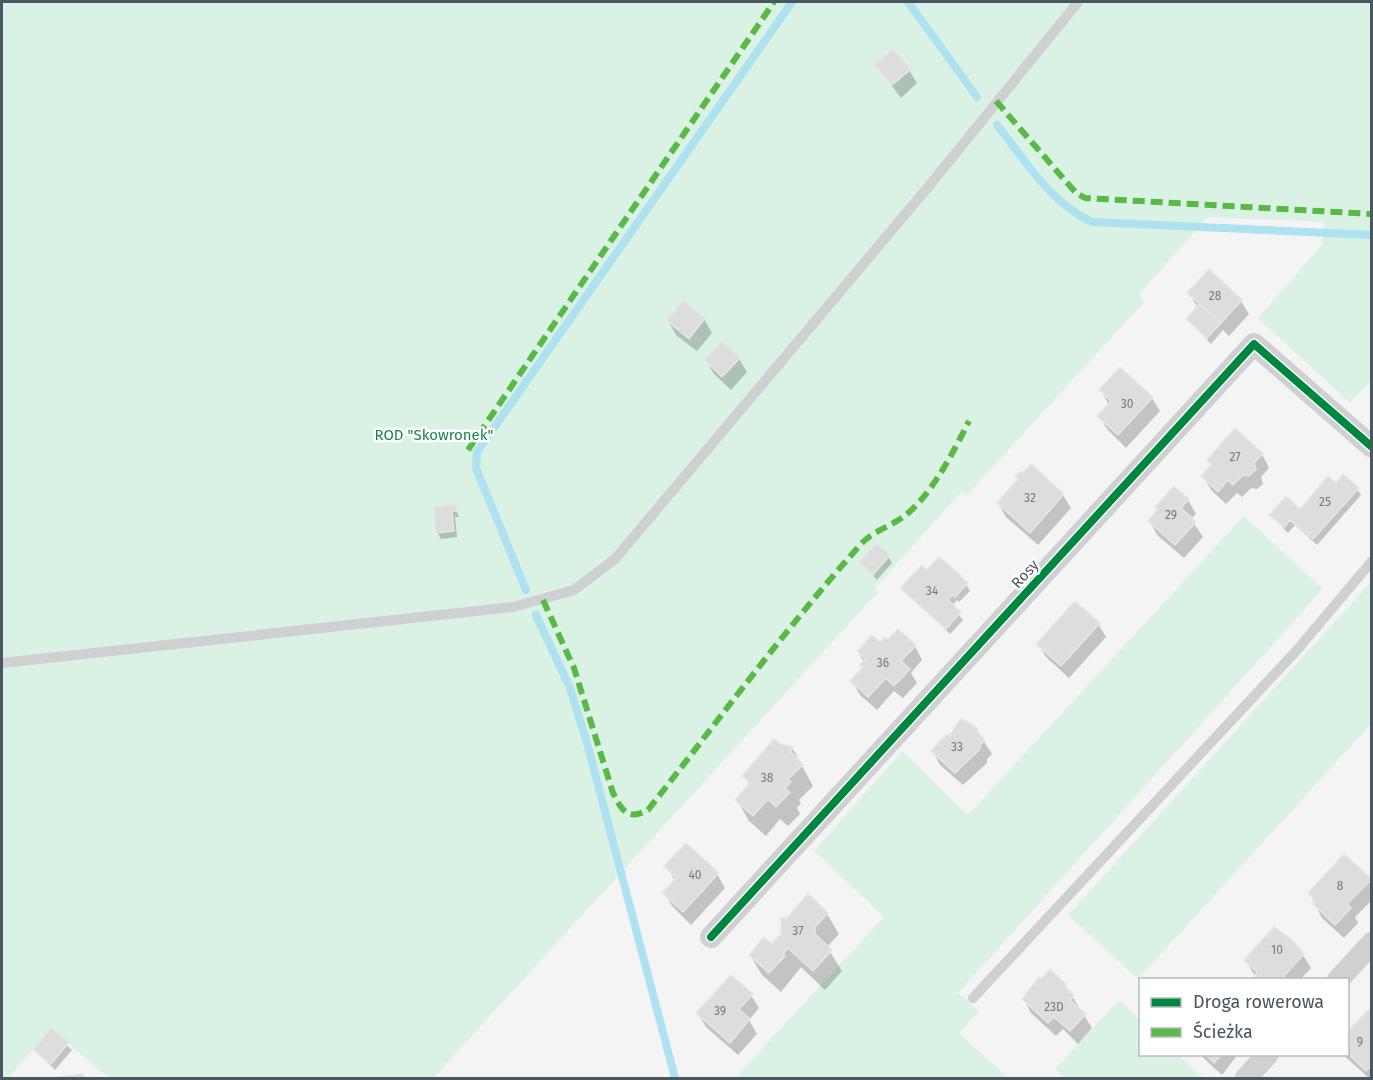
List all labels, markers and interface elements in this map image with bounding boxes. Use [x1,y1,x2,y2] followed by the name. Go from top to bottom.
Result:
[1209,289,1222,303] house number: 28
[1121,397,1134,411] house number: 30
[375,426,493,444] park label: ROD "Skowronek"
[1229,450,1241,464] house number: 27
[1024,491,1036,505] house number: 32
[1319,495,1331,509] house number: 25
[1165,508,1177,522] house number: 29
[1008,556,1043,592] street label: Rosy
[926,584,939,598] house number: 34
[877,656,889,670] house number: 36
[951,740,963,754] house number: 33
[761,771,774,785] house number: 38
[688,868,702,882] house number: 40
[1337,879,1344,893] house number: 8
[792,924,804,938] house number: 37
[1271,943,1283,957] house number: 10
[1139,978,1349,1056] legend
[1193,991,1324,1013] text: Droga rowerowa
[1044,1000,1064,1014] house number: 23D
[714,1004,726,1018] house number: 39
[1193,1021,1253,1043] text: Ścieżka
[1357,1035,1363,1049] house number: 9

